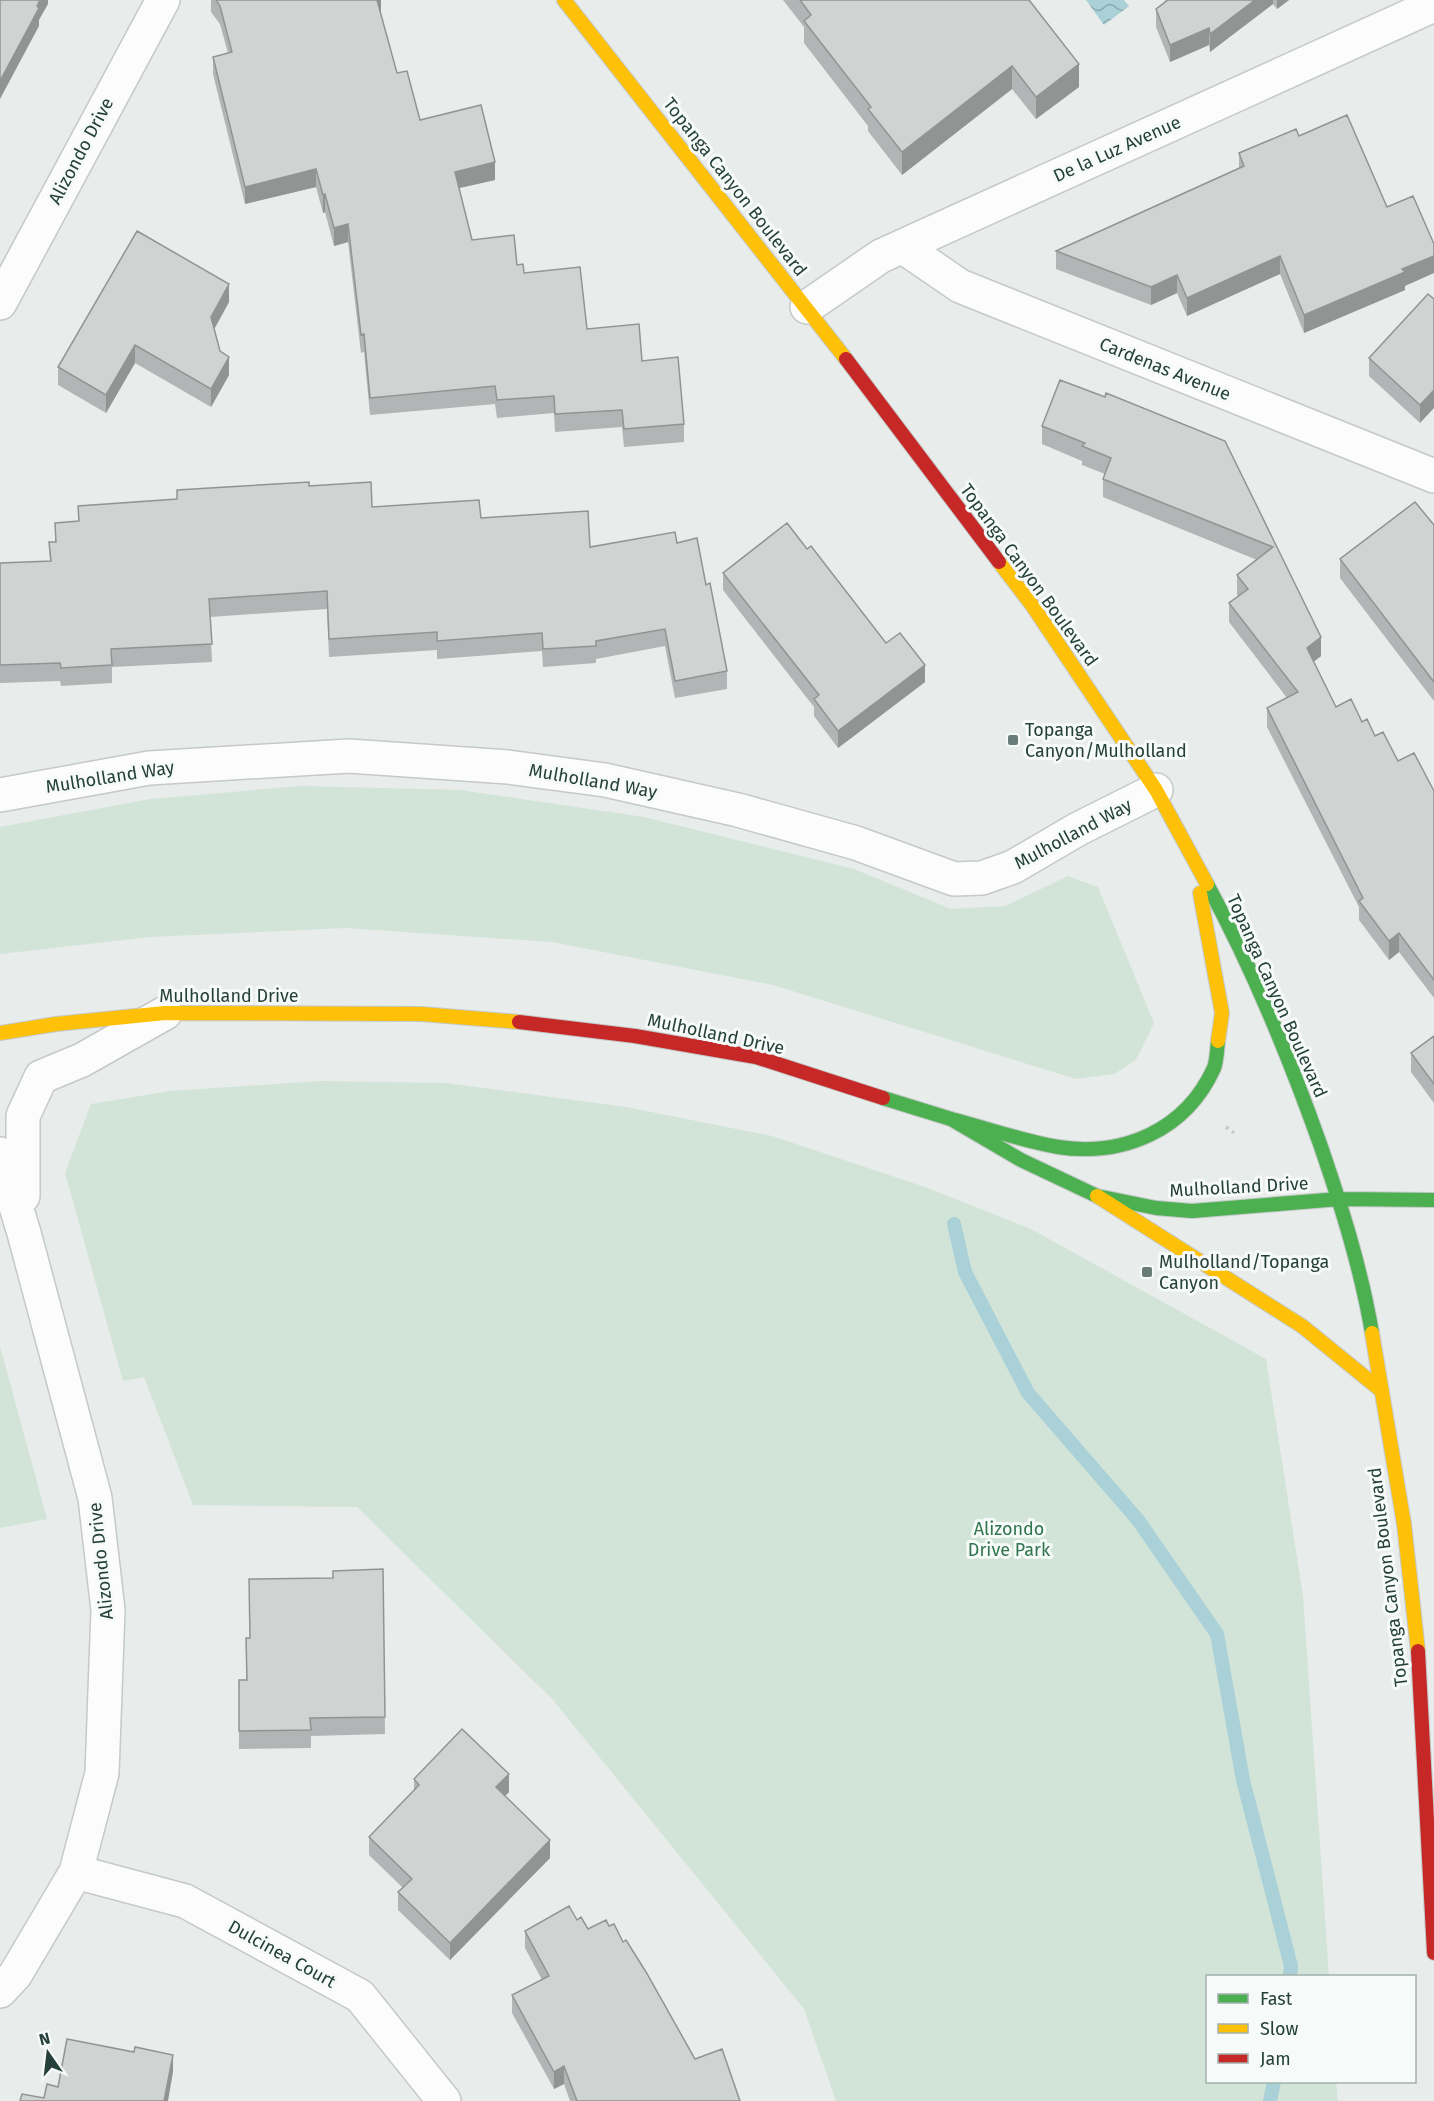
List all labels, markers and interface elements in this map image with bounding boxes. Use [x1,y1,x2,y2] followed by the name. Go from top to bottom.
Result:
[658,93,812,281] street label: Topanga Canyon Boulevard
[44,94,118,208] street label: Alizondo Drive
[1050,111,1184,187] street label: De la Luz Avenue
[1096,333,1234,405] street label: Cardenas Avenue
[955,479,1103,671] street label: Topanga Canyon Boulevard
[1025,719,1187,762] place label: Topanga Canyon/Mulholland
[1006,733,1020,747] marker: Topanga Canyon/Mulholland
[44,756,176,798] street label: Mulholland Way
[527,759,659,803] street label: Mulholland Way
[1011,794,1136,874] street label: Mulholland Way
[1222,891,1332,1101] street label: Topanga Canyon Boulevard
[159,985,299,1007] street label: Mulholland Drive
[646,1009,786,1059] street label: Mulholland Drive
[1169,1172,1309,1202] street label: Mulholland Drive
[1159,1251,1329,1294] place label: Mulholland/Topanga Canyon
[1140,1265,1154,1279] marker: Mulholland/Topanga Canyon
[1364,1466,1412,1688] street label: Topanga Canyon Boulevard
[84,1501,118,1621] street label: Alizondo Drive
[968,1518,1051,1561] park label: Alizondo Drive Park
[224,1915,340,1993] street label: Dulcinea Court
[1206,1975,1416,2083] legend
[1260,1988,1293,2010] text: Fast
[1260,2018,1299,2040] text: Slow
[18,2023,78,2083] north arrow
[37,2028,52,2049] text: N
[1260,2048,1291,2070] text: Jam

